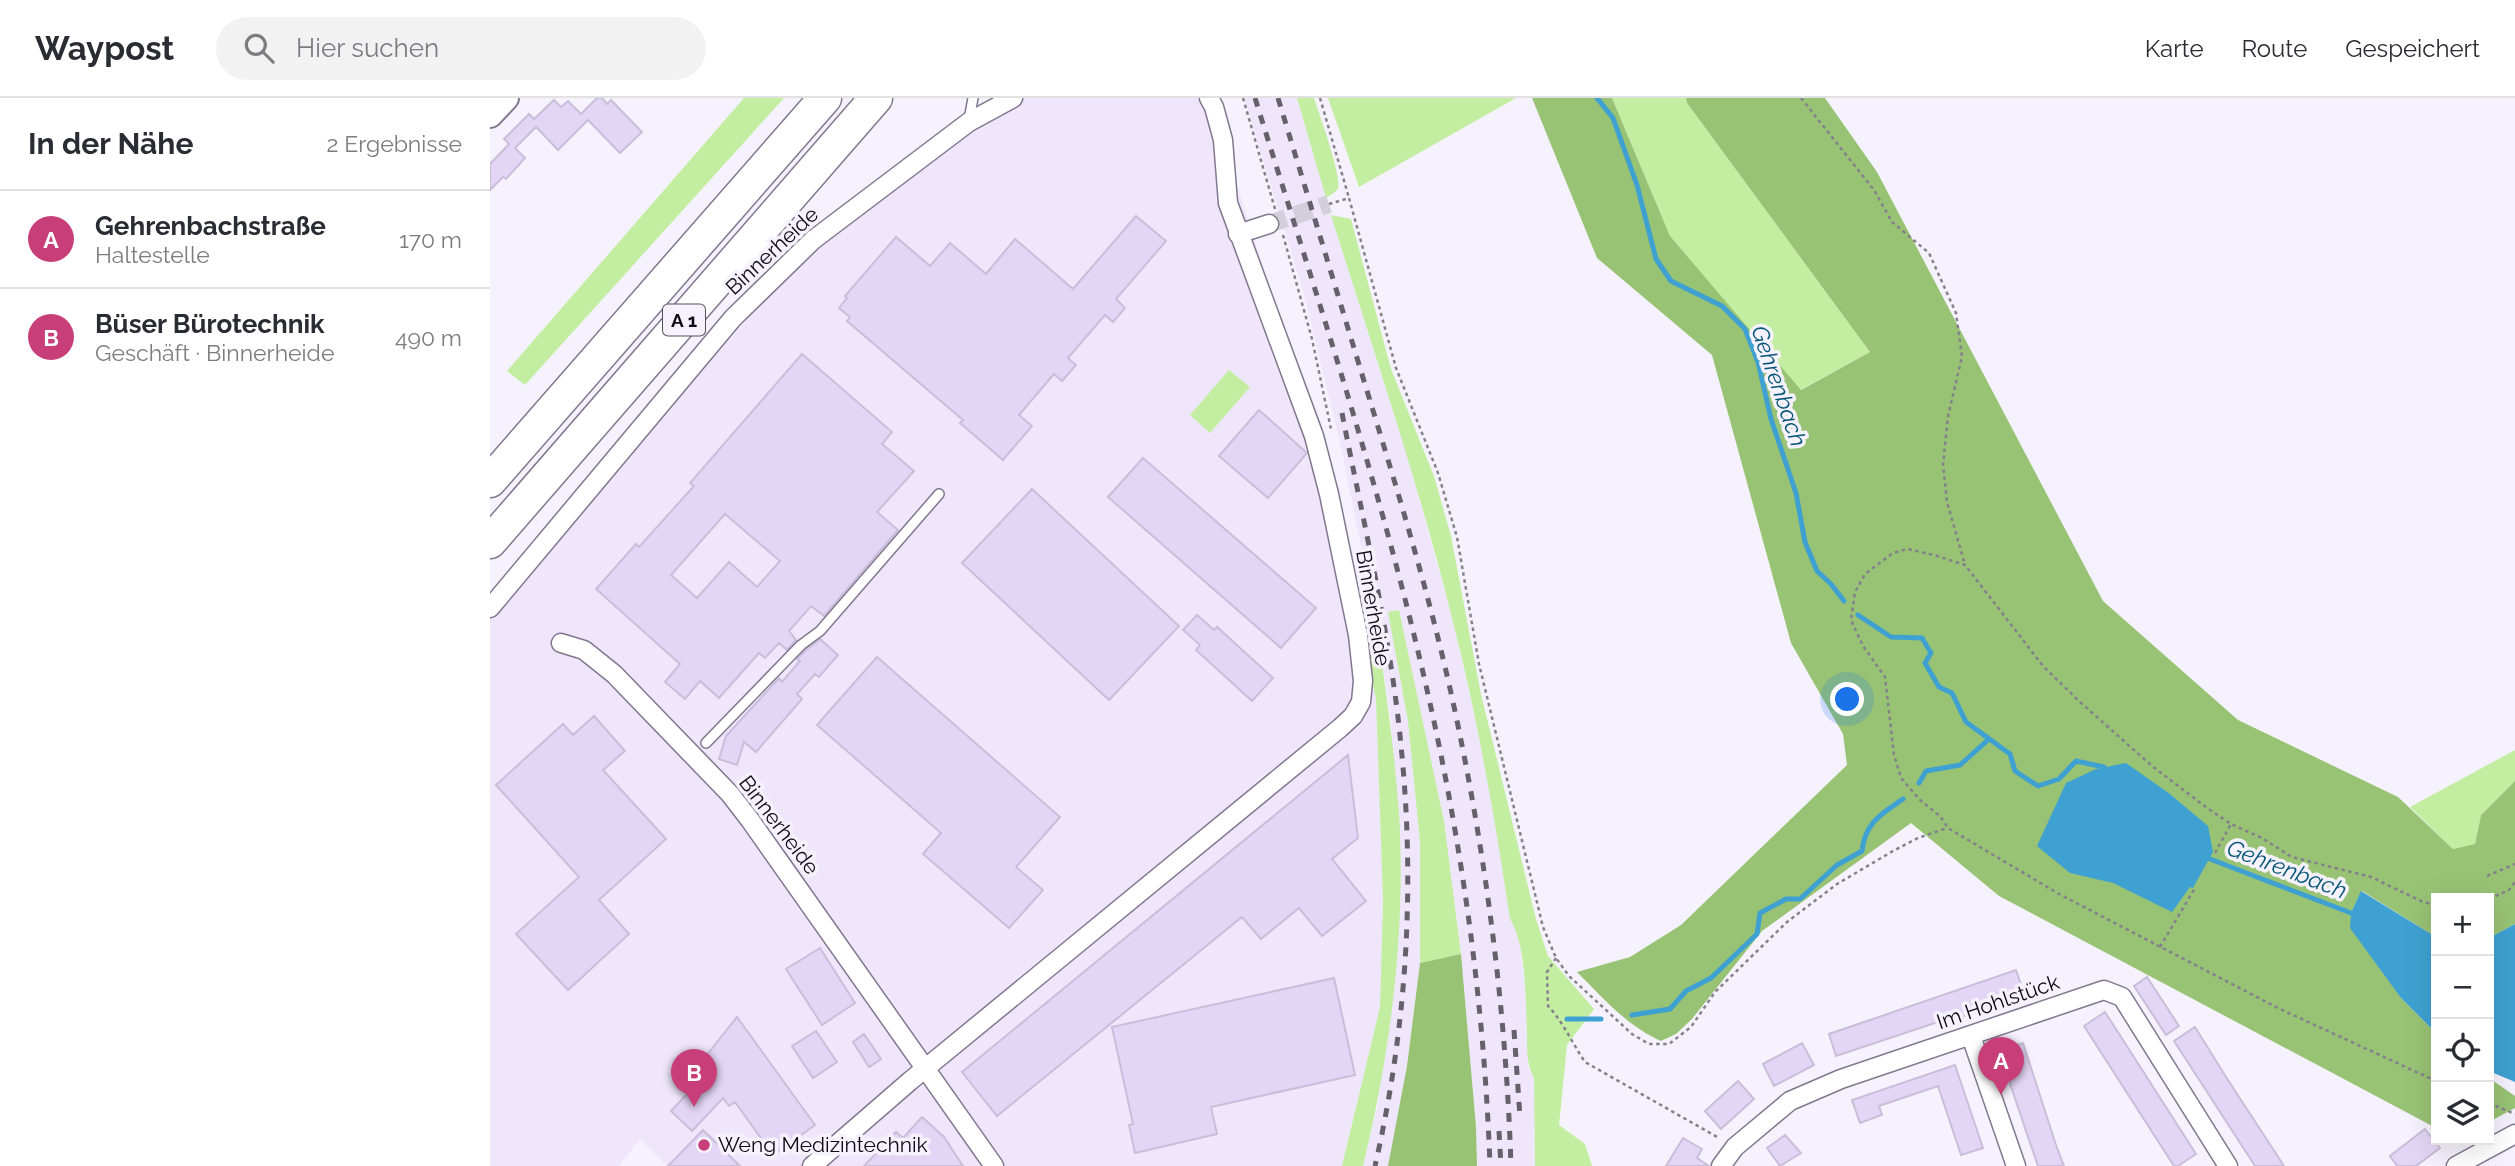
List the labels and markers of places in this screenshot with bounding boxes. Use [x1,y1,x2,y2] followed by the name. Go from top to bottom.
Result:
[1978,1037,2024,1095] pin: A
[671,1049,717,1107] pin: B
[718,1132,928,1157] place label: Weng Medizintechnik
[696,1137,712,1153] marker: Weng Medizintechnik

